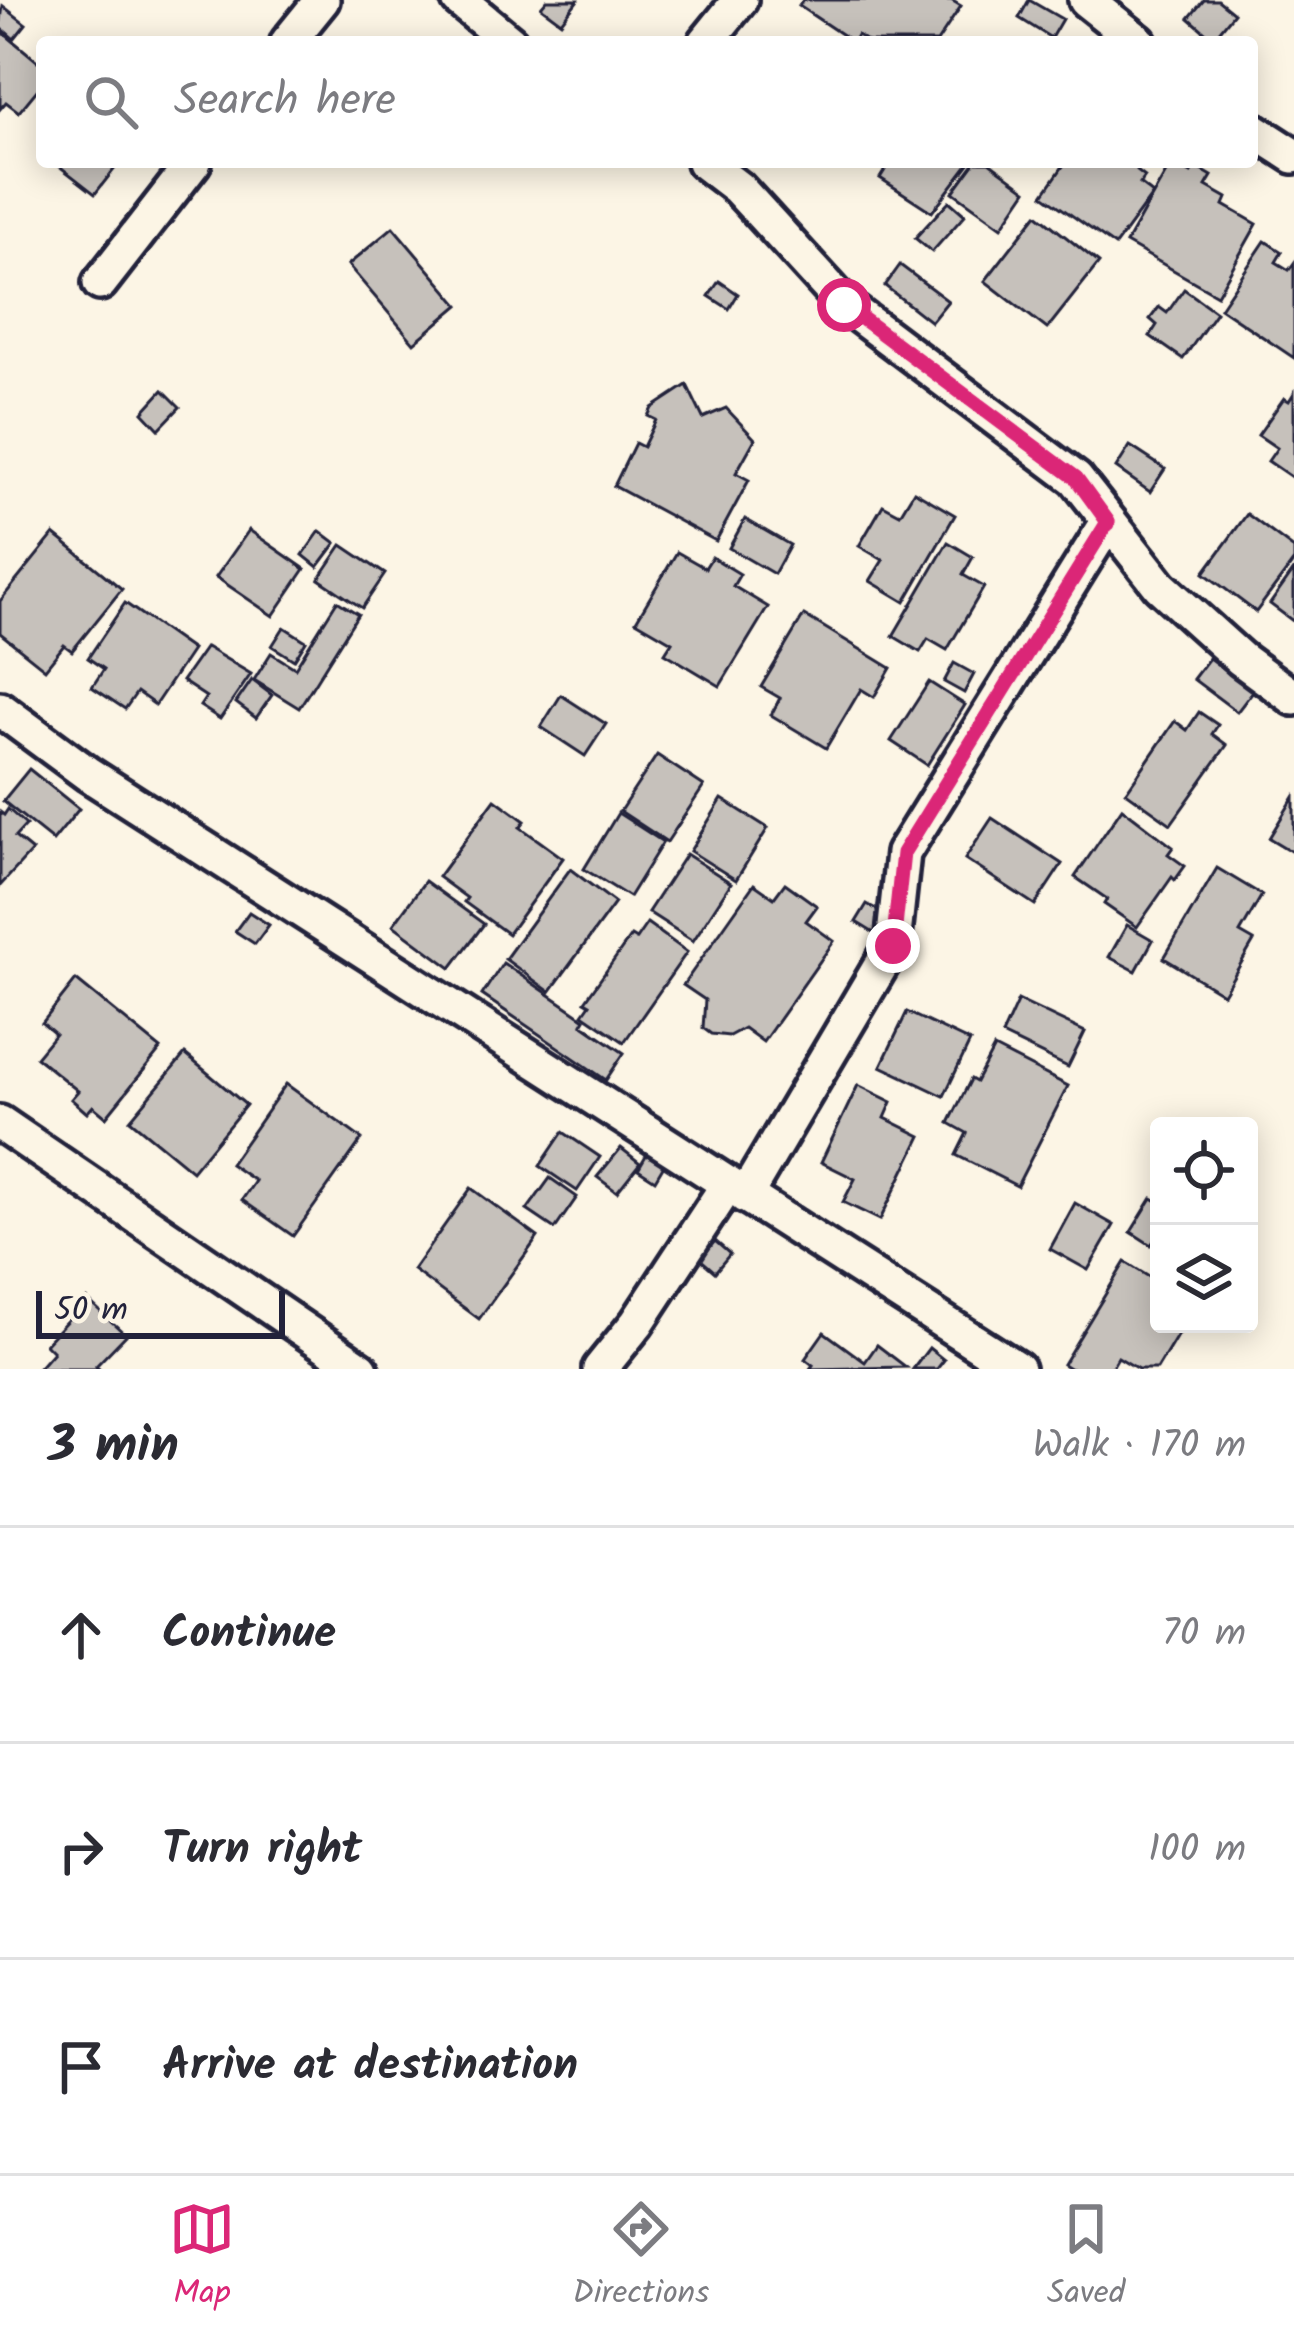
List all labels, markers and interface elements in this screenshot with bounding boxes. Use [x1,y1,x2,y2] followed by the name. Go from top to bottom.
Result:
[36,36,1258,168] search box
[174,66,396,138] text: Search here
[78,69,144,135] icon: search
[817,278,871,332] route start
[866,919,920,973] route end
[1150,1117,1258,1333] map controls
[1150,1117,1258,1225] button: locate
[1150,1225,1258,1333] button: layers
[36,1285,285,1338] scale bar
[54,1285,128,1338] text: 50 m
[48,1407,179,1488] text: 3 min
[1032,1416,1246,1478] text: Walk · 170 m
[162,1599,336,1671] text: Continue
[48,1602,114,1668] icon: ahead
[1162,1604,1246,1666] text: 70 m
[162,1815,362,1887] text: Turn right
[48,1818,114,1884] icon: right
[1148,1820,1246,1882] text: 100 m
[162,2031,578,2103] text: Arrive at destination
[48,2034,114,2100] icon: arrive
[169,2196,235,2321] tab: Map
[572,2196,709,2321] tab: Directions
[1047,2196,1125,2321] tab: Saved

